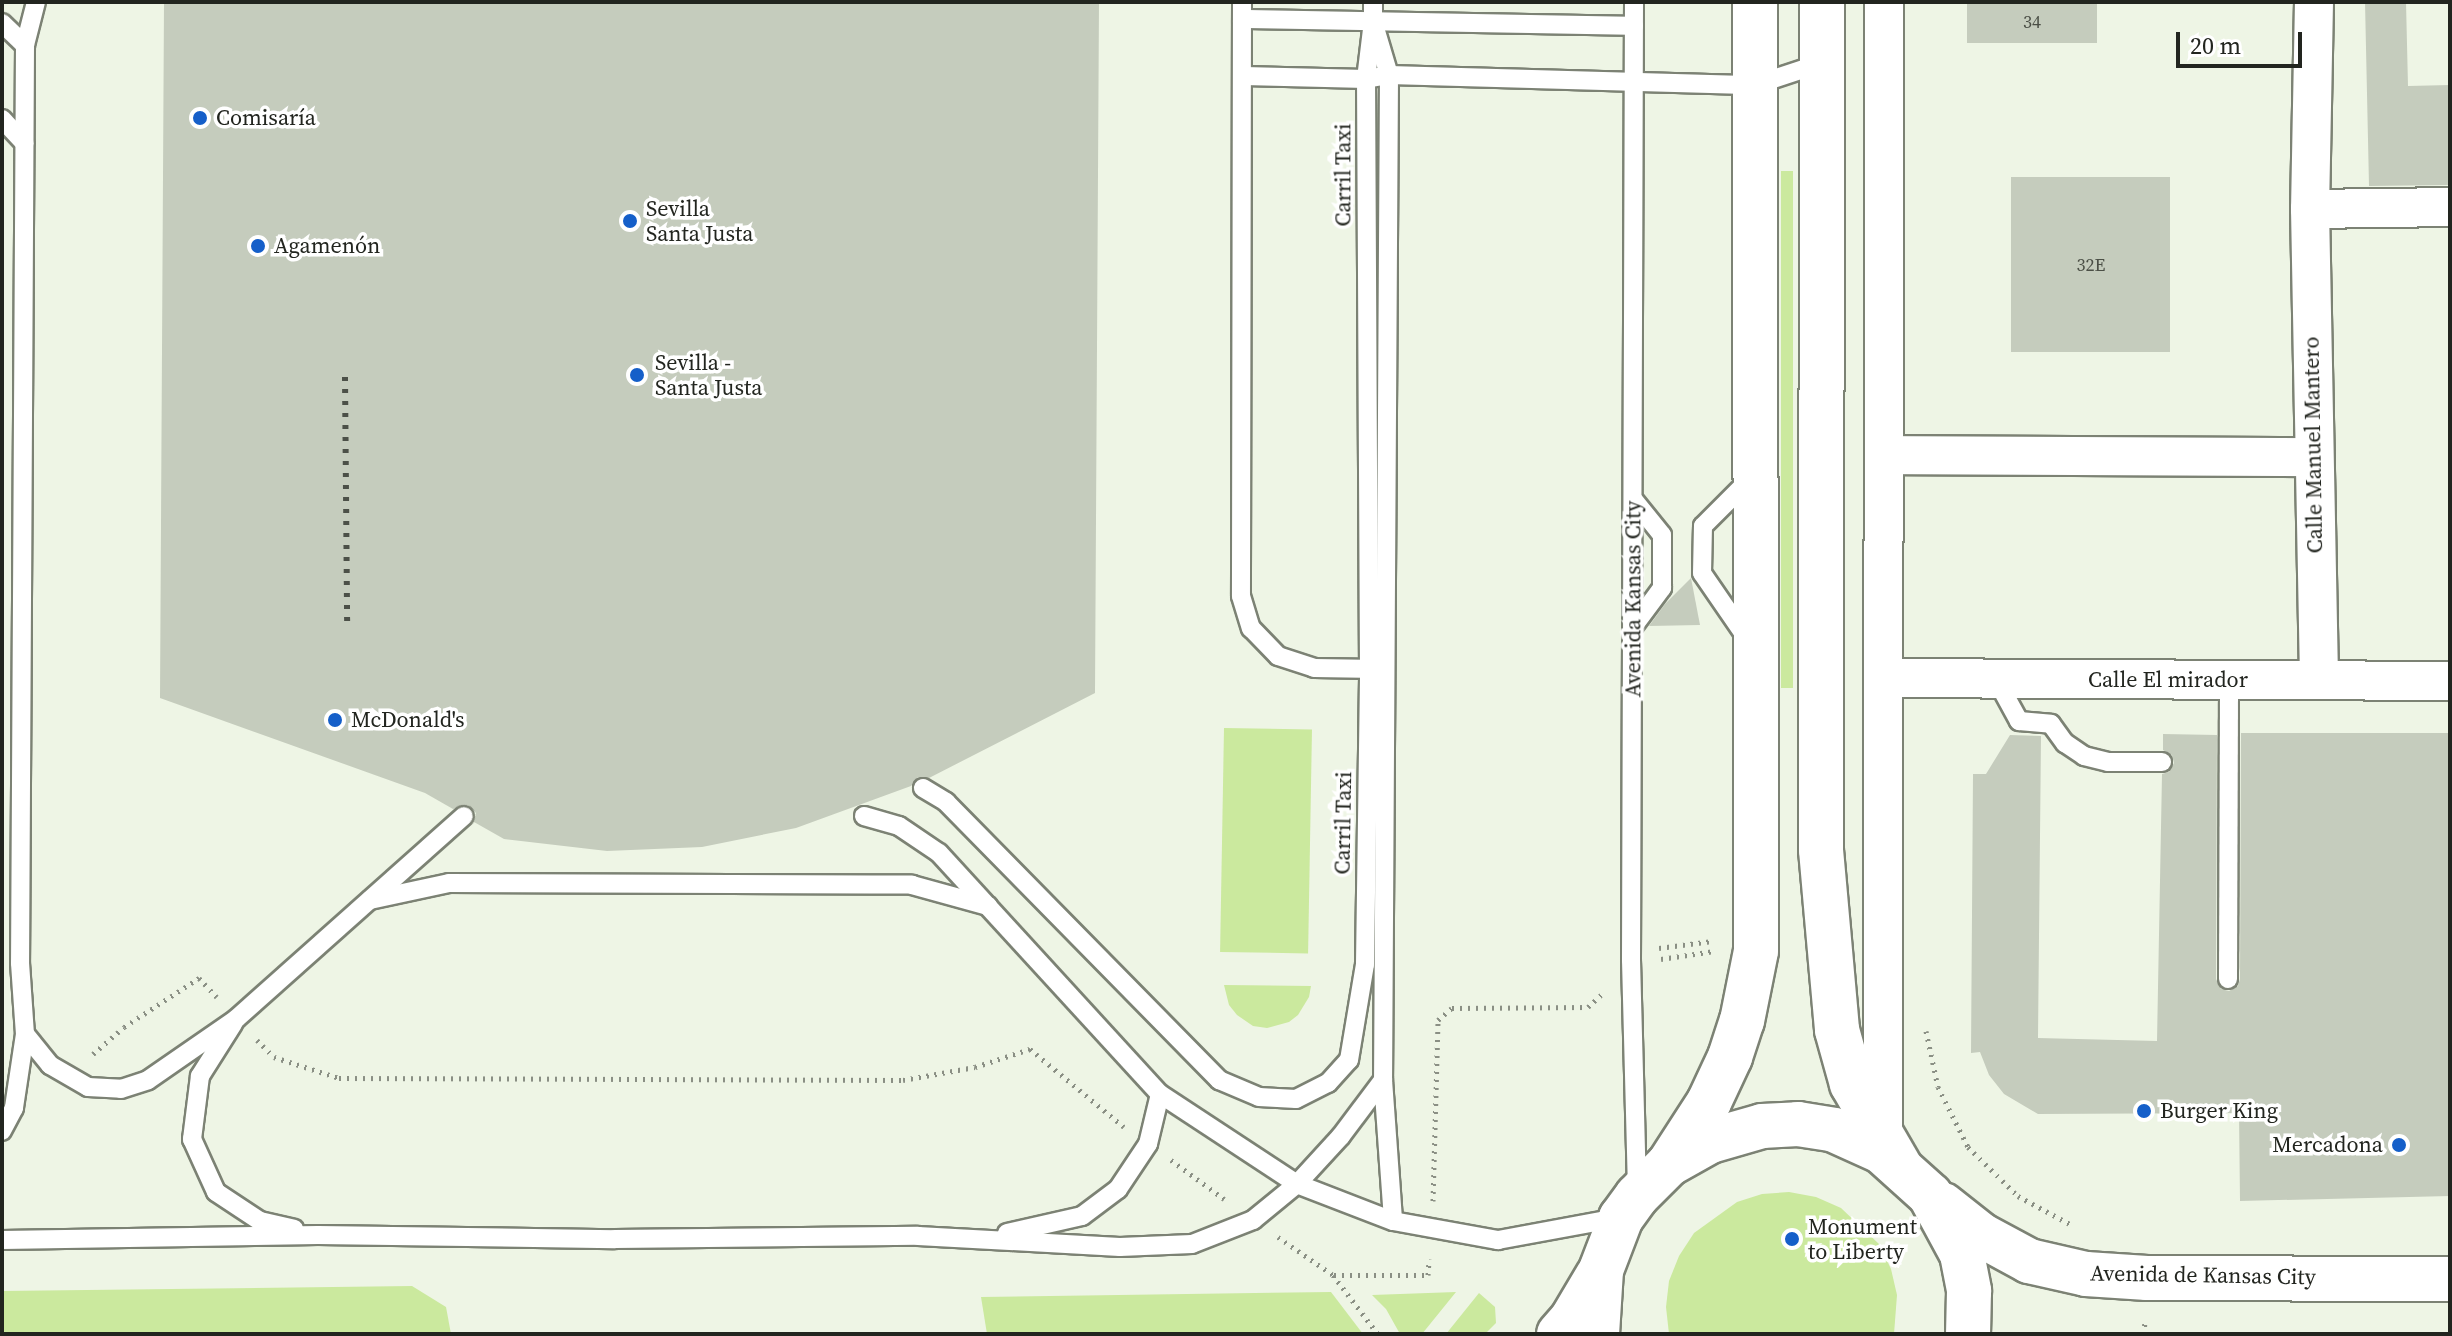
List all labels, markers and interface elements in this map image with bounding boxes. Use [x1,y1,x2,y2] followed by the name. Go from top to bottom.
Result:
[2023,11,2041,33] house number: 34
[2180,16,2306,66] scale bar
[2190,29,2241,62] text: 20 m
[216,105,316,131] place label: Comisaría
[191,109,209,127] marker: Comisaría
[1330,123,1356,227] street label: Carril Taxi
[646,195,753,246] place label: Sevilla Santa Justa
[621,212,639,230] marker: Sevilla Santa Justa
[274,233,380,259] place label: Agamenón
[249,237,267,255] marker: Agamenón
[2077,254,2105,276] house number: 32E
[2298,336,2328,554] street label: Calle Manuel Mantero
[655,349,762,400] place label: Sevilla - Santa Justa
[626,364,648,386] marker: Sevilla - Santa Justa
[1620,501,1646,697] street label: Avenida Kansas City
[2088,667,2248,693] street label: Calle El mirador
[351,707,465,733] place label: McDonald's
[326,711,344,729] marker: McDonald's
[1329,771,1357,875] street label: Carril Taxi
[2160,1098,2278,1124] place label: Burger King
[2135,1102,2153,1120] marker: Burger King
[2272,1132,2383,1158] place label: Mercadona
[2390,1136,2408,1154] marker: Mercadona
[1808,1213,1917,1264] place label: Monument to Liberty
[1783,1230,1801,1248] marker: Monument to Liberty
[2090,1260,2316,1290] street label: Avenida de Kansas City

